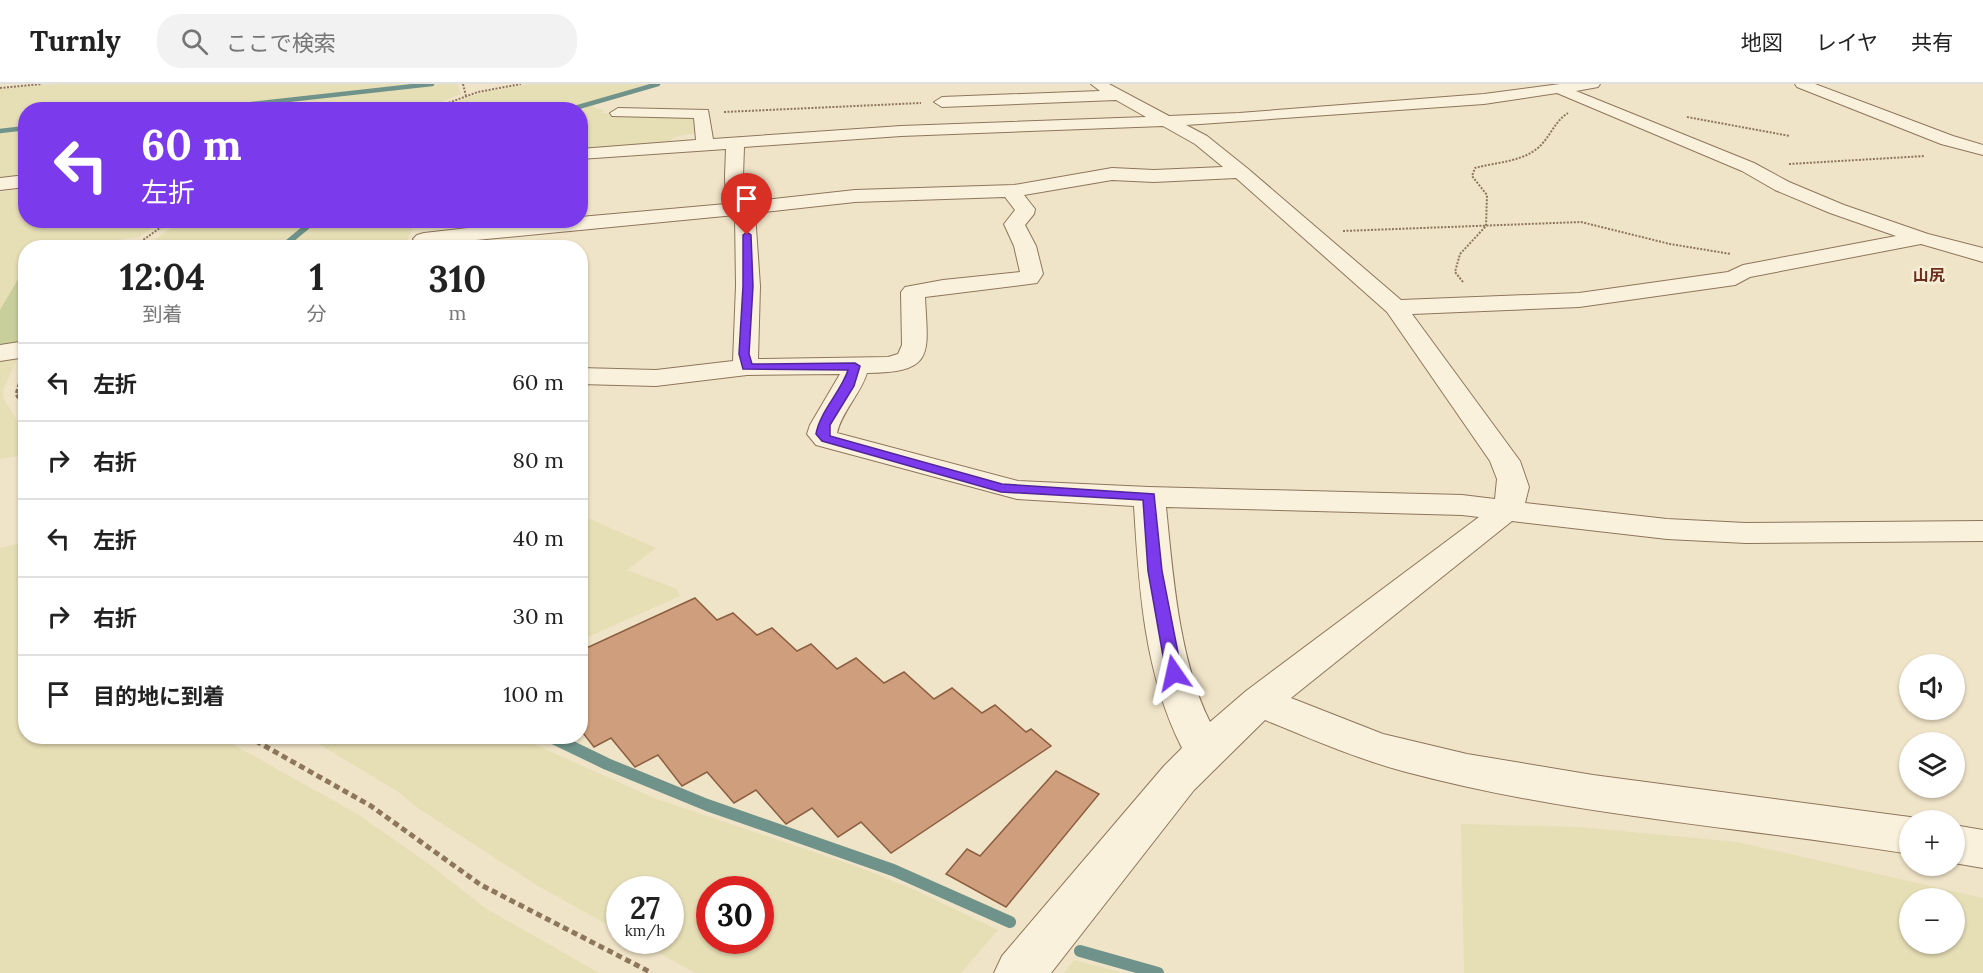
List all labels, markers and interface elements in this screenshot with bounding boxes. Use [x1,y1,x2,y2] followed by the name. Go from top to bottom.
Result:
[157,14,577,68] search box
[30,23,121,59] text: Turnly
[178,25,211,58] icon: search
[226,29,336,57] text: ここで検索
[1741,29,1783,56] text: 地図
[1816,29,1878,56] text: レイヤ
[1911,29,1953,56] text: 共有
[141,118,242,172] text: 60 m
[42,126,120,204] icon: left
[721,173,772,235] pin
[141,175,195,209] text: 左折
[730,182,763,215] icon: arrive
[120,254,205,300] text: 12:04
[310,254,324,300] text: 1
[429,256,486,302] text: 310
[1913,265,1945,285] district label: 山尻
[448,300,466,325] text: m
[142,301,182,326] text: 到着
[307,301,327,326] text: 分
[42,366,75,399] icon: left
[512,368,564,396] text: 60 m
[93,370,137,398] text: 左折
[42,444,75,477] icon: right
[513,446,564,474] text: 80 m
[93,448,137,476] text: 右折
[42,522,75,555] icon: left
[513,524,564,552] text: 40 m
[93,526,137,554] text: 左折
[42,600,75,633] icon: right
[513,602,564,630] text: 30 m
[93,604,137,632] text: 右折
[1142,641,1206,705] position arrow
[1899,654,1965,954] map controls
[1899,654,1965,720] button: sound
[42,678,75,711] icon: arrive
[503,680,564,708] text: 100 m
[93,682,225,710] text: 目的地に到着
[1899,732,1965,798] button: layers
[1899,810,1965,876] button: +
[696,876,774,954] speed limit sign: 30
[1899,888,1965,954] button: −
[630,889,660,927] text: 27
[625,921,665,940] text: km/h

